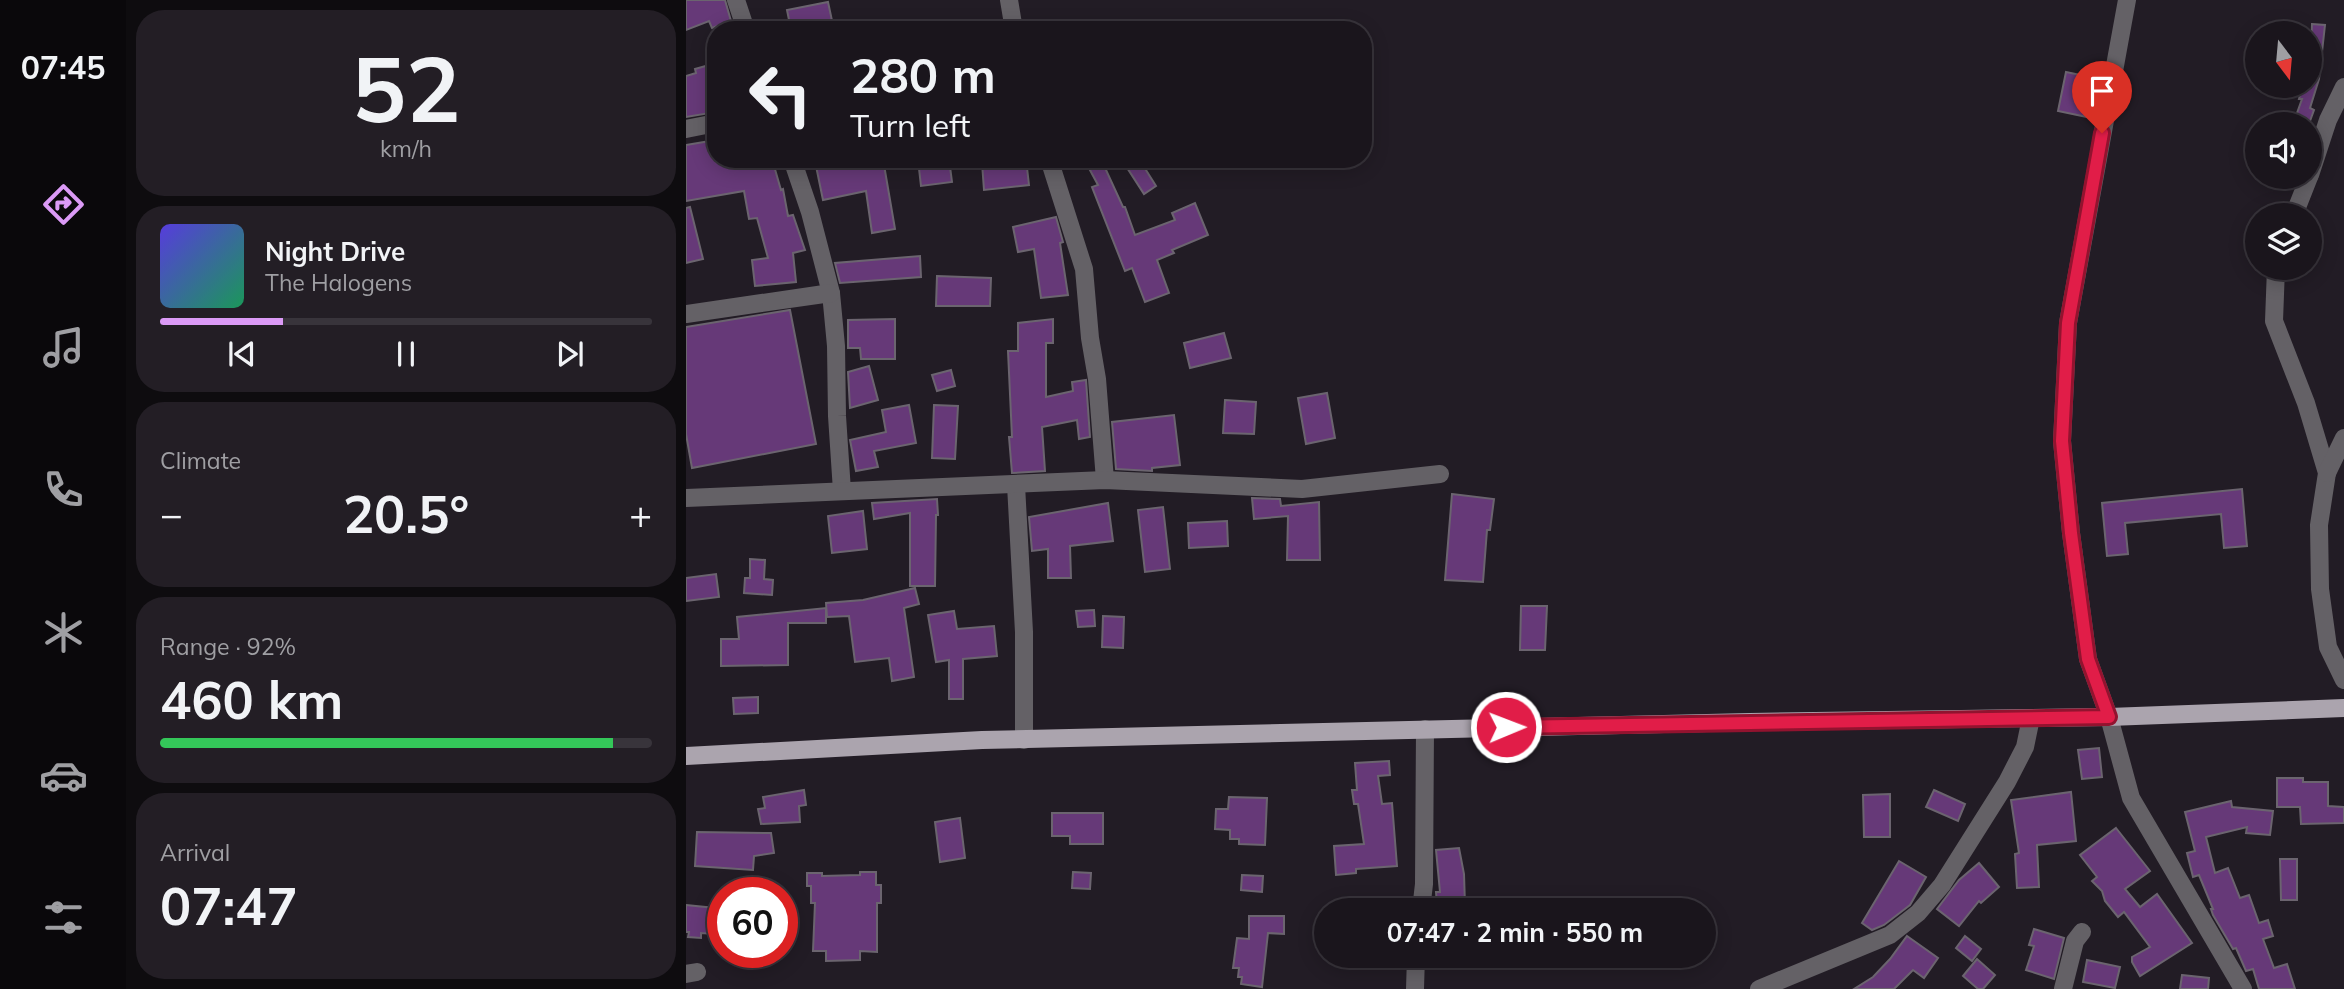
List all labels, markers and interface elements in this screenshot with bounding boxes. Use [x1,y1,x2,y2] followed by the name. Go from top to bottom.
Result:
[2245,21,2322,98] north arrow
[2245,21,2322,280] map controls
[351,31,461,145] text: 52
[850,44,996,105] text: 280 m
[21,47,105,87] text: 07:45
[735,49,826,140] icon: left
[2072,61,2132,133] pin
[2083,72,2121,110] icon: arrive
[850,105,970,145] text: Turn left
[2245,112,2322,189] button: sound
[380,134,432,163] text: km/h
[39,180,88,229] icon: directions
[2245,203,2322,280] button: layers
[265,235,405,268] text: Night Drive
[265,268,412,297] text: The Halogens
[39,323,88,372] icon: music
[223,335,261,373] icon: previous
[387,335,425,373] icon: pause
[551,335,589,373] icon: next
[160,446,241,475] text: Climate
[39,465,88,514] icon: phone
[343,481,469,546] text: 20.5°
[160,490,183,538] text: −
[629,490,652,538] text: +
[39,608,88,657] icon: climate
[160,632,296,661] text: Range · 92%
[160,667,343,732] text: 460 km
[1469,690,1543,764] position arrow
[39,751,88,800] icon: car
[160,838,230,867] text: Arrival
[160,873,298,938] text: 07:47
[707,877,798,968] speed limit sign: 60
[39,893,88,942] icon: filters
[1387,916,1643,949] text: 07:47 · 2 min · 550 m

